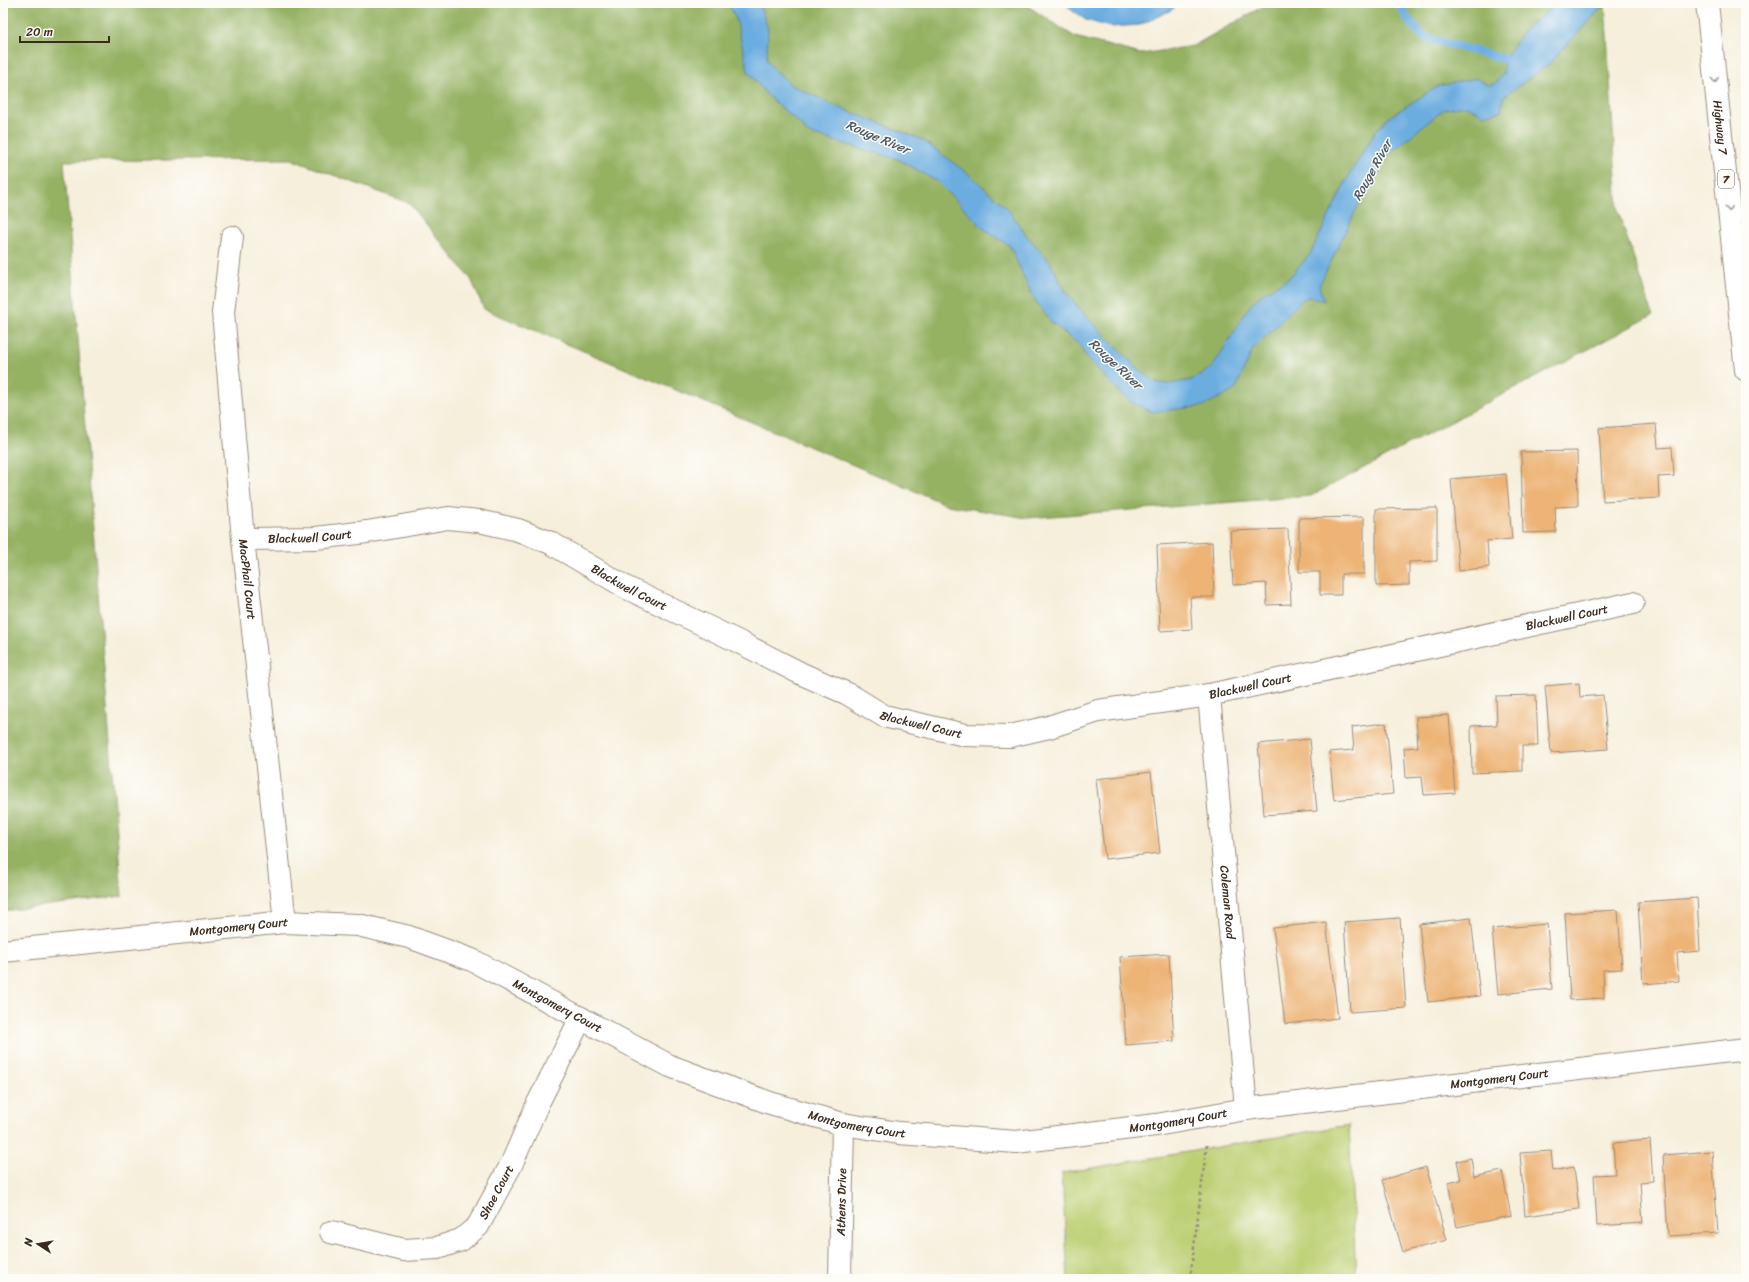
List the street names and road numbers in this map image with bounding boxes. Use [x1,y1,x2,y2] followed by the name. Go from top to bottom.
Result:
[1706,99,1734,157] street label: Highway 7
[1718,170,1734,188] road number: 7
[268,523,353,550] street label: Blackwell Court
[232,538,263,621] street label: MacPhail Court
[587,558,671,617] street label: Blackwell Court
[1524,598,1610,637] street label: Blackwell Court
[1207,666,1294,706] street label: Blackwell Court
[875,705,964,745] street label: Blackwell Court
[1213,864,1242,942] street label: Coleman Road
[188,911,289,943] street label: Montgomery Court
[509,973,606,1039] street label: Montgomery Court
[1449,1062,1550,1095] street label: Montgomery Court
[1128,1102,1229,1139] street label: Montgomery Court
[806,1104,907,1144] street label: Montgomery Court
[473,1161,520,1223] street label: Shae Court
[830,1168,853,1237] street label: Athens Drive

